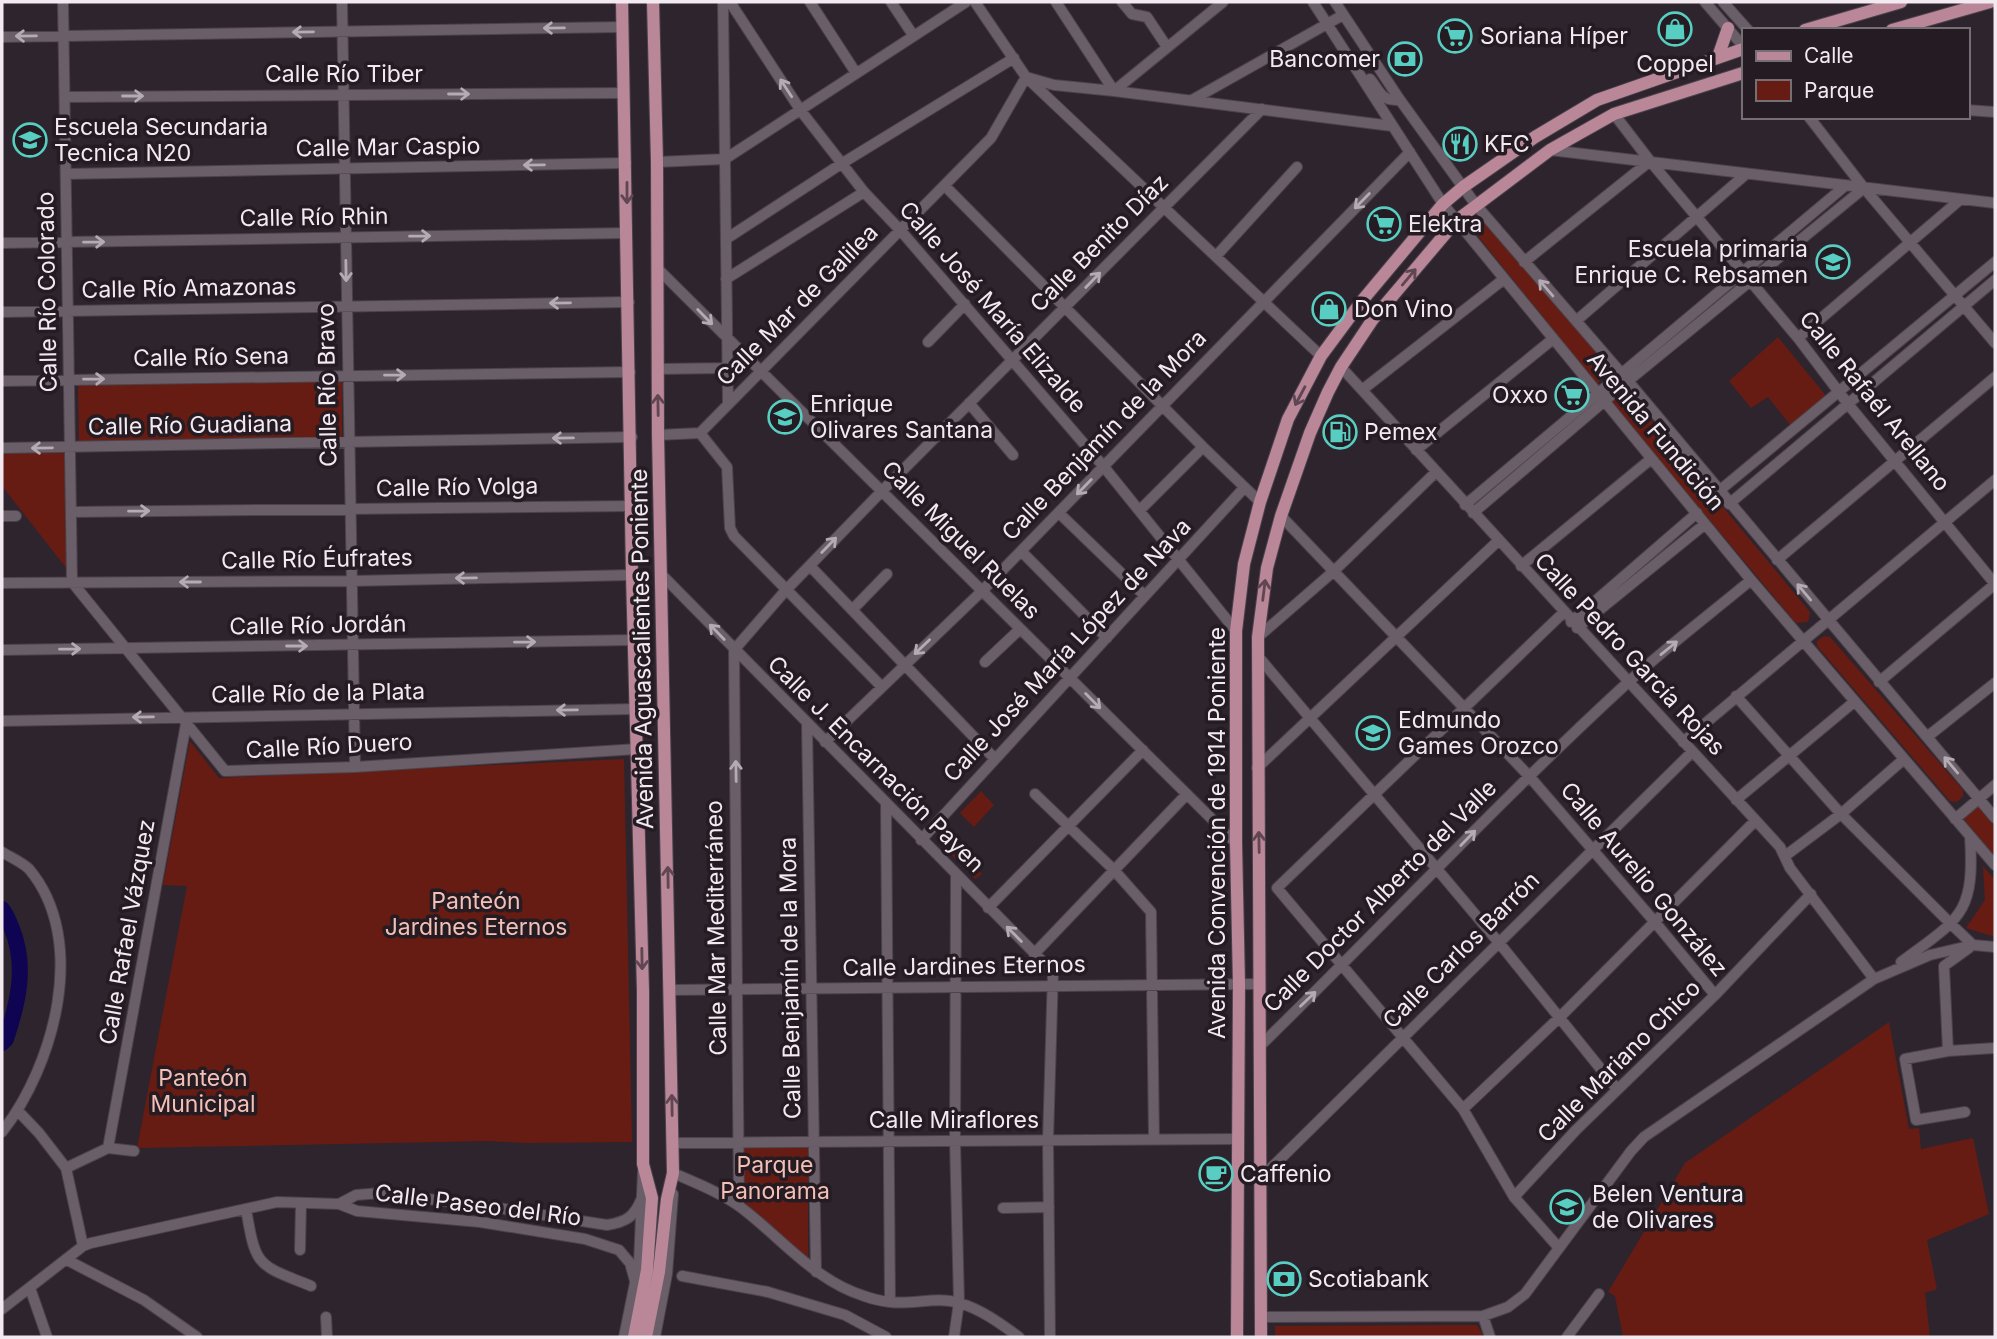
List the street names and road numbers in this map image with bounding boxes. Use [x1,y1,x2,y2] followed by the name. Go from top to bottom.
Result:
[265,60,423,88] street label: Calle Río Tiber
[295,131,481,163] street label: Calle Mar Caspio
[1024,168,1174,318] street label: Calle Benito Díaz
[31,191,63,393] street label: Calle Río Colorado
[894,196,1092,418] street label: Calle José María Elizalde
[239,202,389,232] street label: Calle Río Rhin
[710,218,884,392] street label: Calle Mar de Galilea
[81,272,297,304] street label: Calle Río Amazonas
[312,303,342,467] street label: Calle Río Bravo
[1794,305,1956,497] street label: Calle Rafaél Arellano
[996,324,1212,546] street label: Calle Benjamín de la Mora
[133,342,289,372] street label: Calle Río Sena
[1581,346,1731,516] street label: Avenida Fundición
[88,409,292,441] street label: Calle Río Guadiana
[876,455,1046,625] street label: Calle Miguel Ruelas
[625,469,659,829] street label: Avenida Aguascalientes Poniente
[376,472,538,502] street label: Calle Río Volga
[937,512,1197,788] street label: Calle José María López de Nava
[221,543,413,575] street label: Calle Río Éufrates
[1529,547,1731,761] street label: Calle Pedro García Rojas
[229,609,407,641] street label: Calle Río Jordán
[1203,627,1231,1039] street label: Avenida Convención de 1914 Poniente
[762,650,990,878] street label: Calle J. Encarnación Payen
[211,677,425,709] street label: Calle Río de la Plata
[245,728,413,764] street label: Calle Río Duero
[1258,774,1502,1018] street label: Calle Doctor Alberto del Valle
[1555,776,1733,982] street label: Calle Aurelio González
[700,800,732,1056] street label: Calle Mar Mediterráneo
[93,817,161,1047] street label: Calle Rafael Vázquez
[774,837,806,1119] street label: Calle Benjamín de la Mora
[1377,866,1545,1034] street label: Calle Carlos Barrón
[842,950,1086,982] street label: Calle Jardines Eternos
[1532,974,1706,1148] street label: Calle Mariano Chico
[869,1106,1039,1134] street label: Calle Miraflores
[373,1178,583,1232] street label: Calle Paseo del Río

